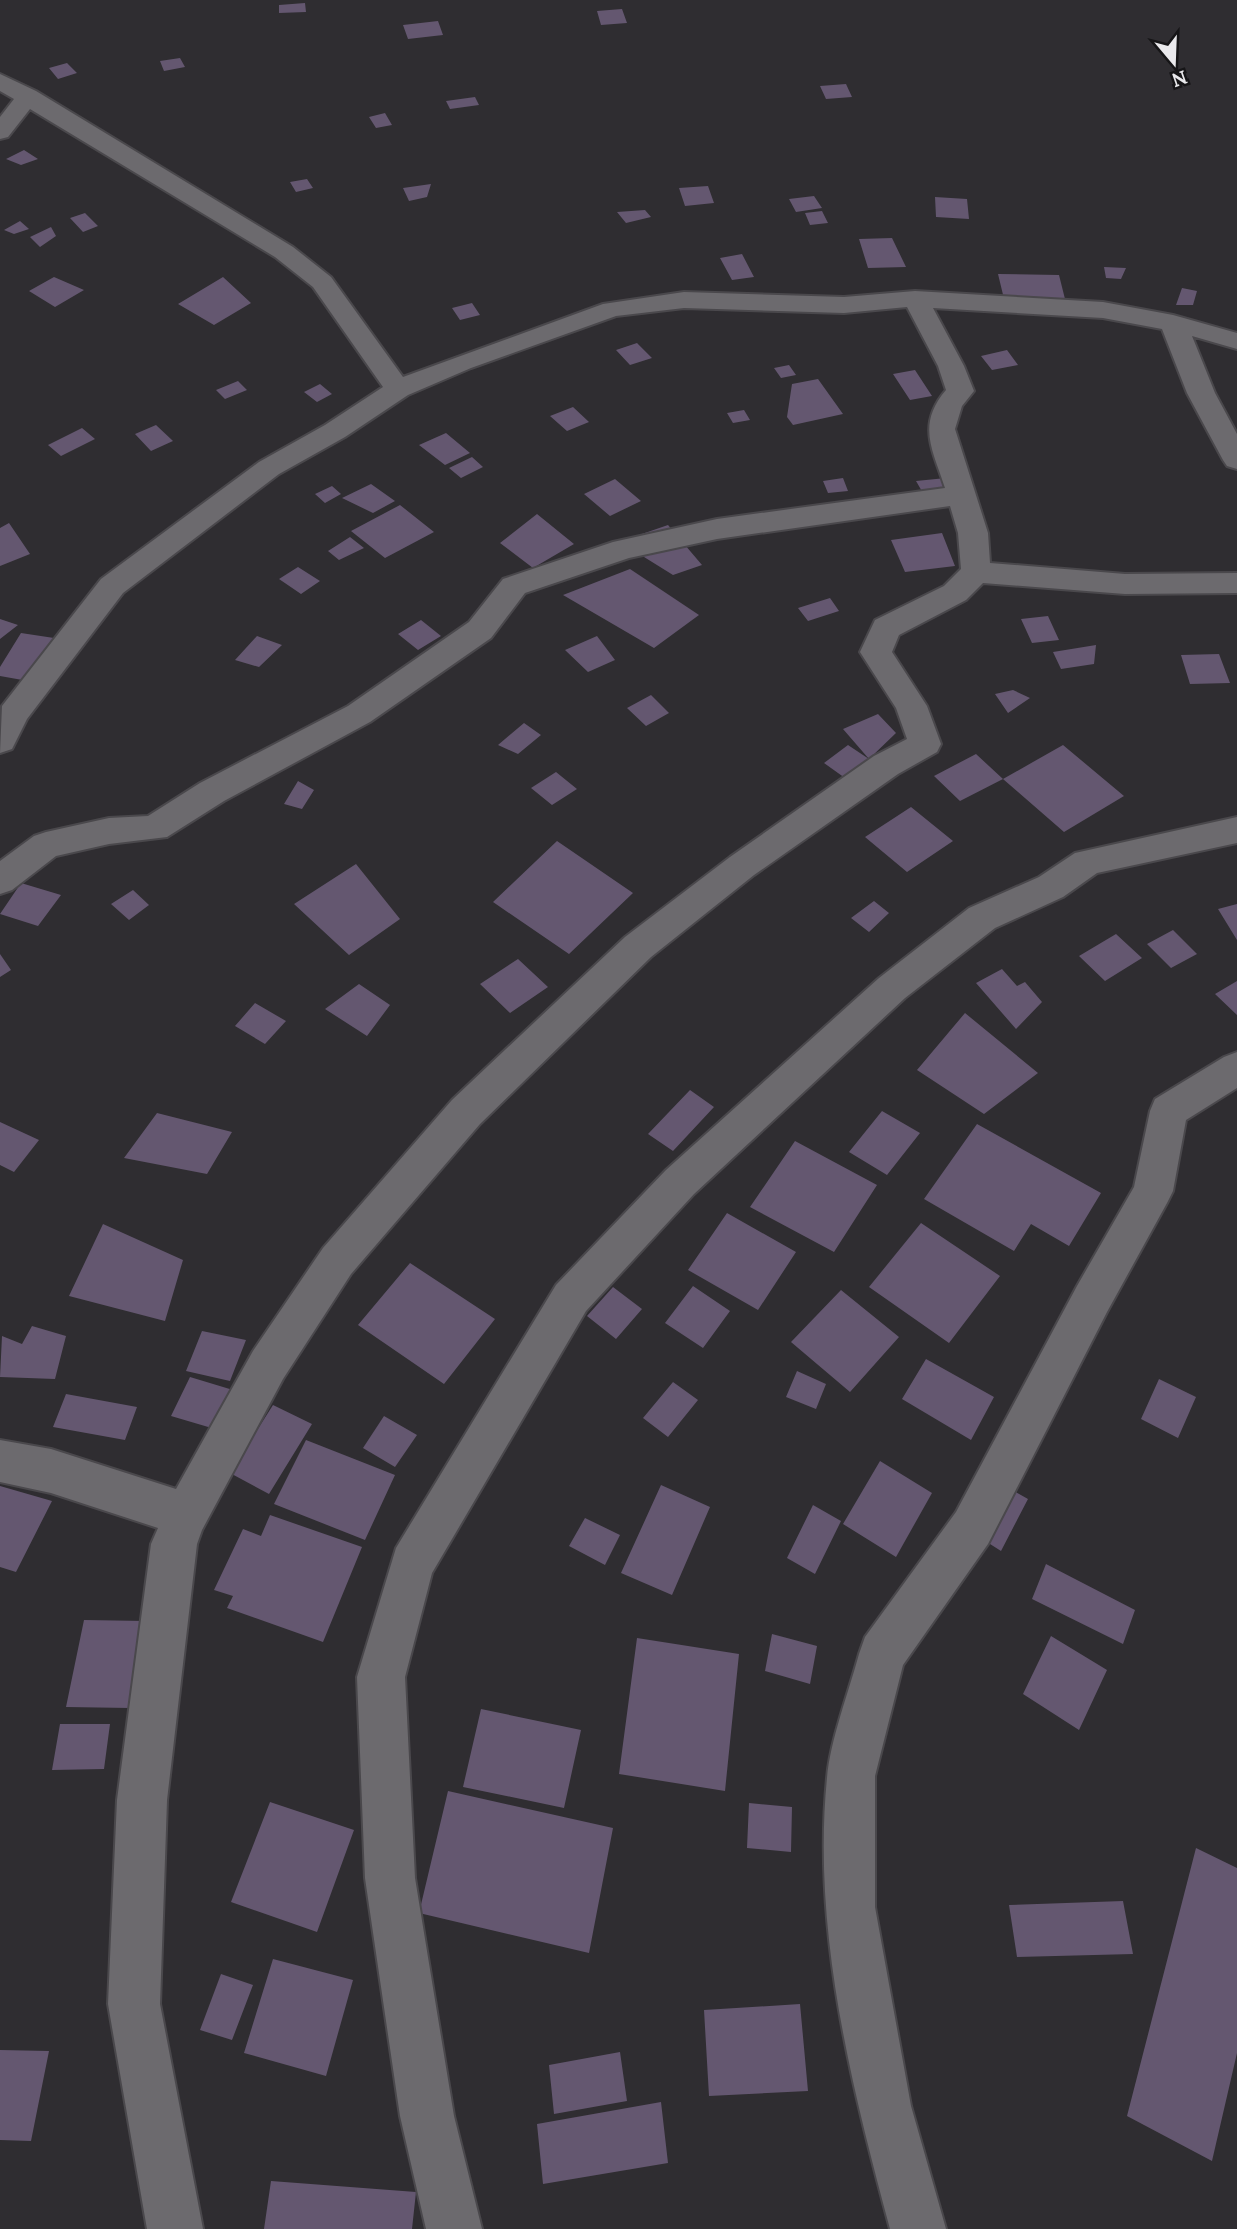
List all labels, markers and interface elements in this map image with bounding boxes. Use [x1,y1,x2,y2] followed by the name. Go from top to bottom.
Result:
[1139,28,1209,98] north arrow
[1168,65,1190,93] text: N

